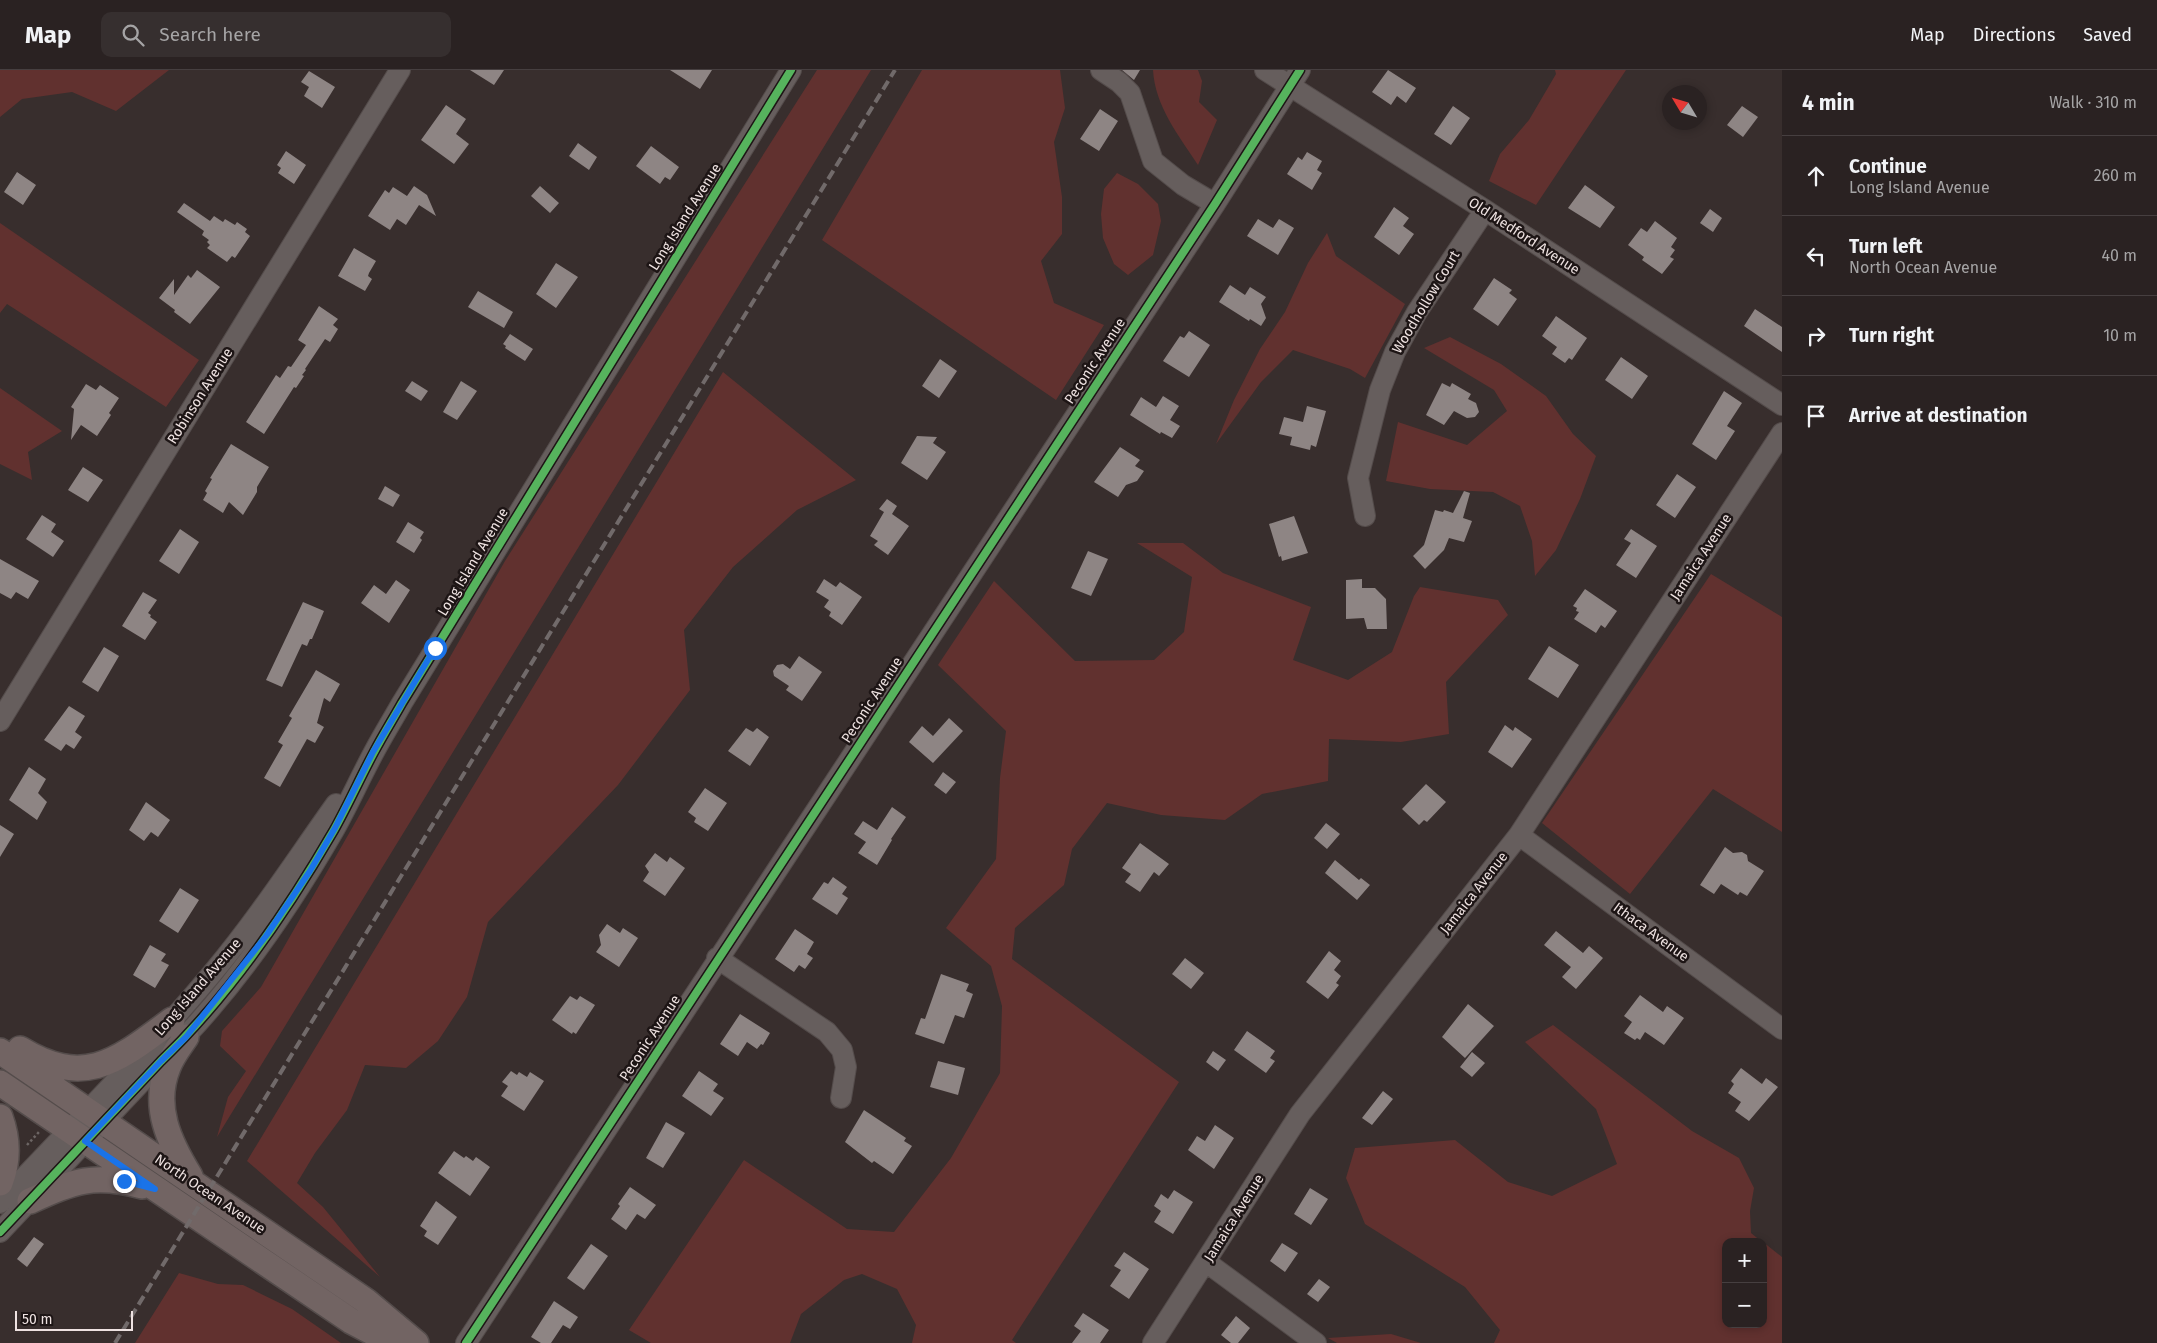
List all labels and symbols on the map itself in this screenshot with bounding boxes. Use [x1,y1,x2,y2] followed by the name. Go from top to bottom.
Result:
[1662,85,1707,130] north arrow
[645,160,725,274] street label: Long Island Avenue
[1465,194,1583,278] street label: Old Medford Avenue
[1389,247,1464,356] street label: Woodhollow Court
[1061,315,1129,407] street label: Peconic Avenue
[164,345,236,447] street label: Robinson Avenue
[434,505,512,619] street label: Long Island Avenue
[1667,511,1735,603] street label: Jamaica Avenue
[424,637,447,660] route start
[838,654,906,746] street label: Peconic Avenue
[1437,848,1511,938] street label: Jamaica Avenue
[1610,899,1692,965] street label: Ithaca Avenue
[151,935,245,1039] street label: Long Island Avenue
[616,992,684,1084] street label: Peconic Avenue
[151,1151,269,1237] street label: North Ocean Avenue
[113,1170,136,1193] route end
[1200,1171,1268,1265] street label: Jamaica Avenue
[15,1308,132,1331] scale bar

